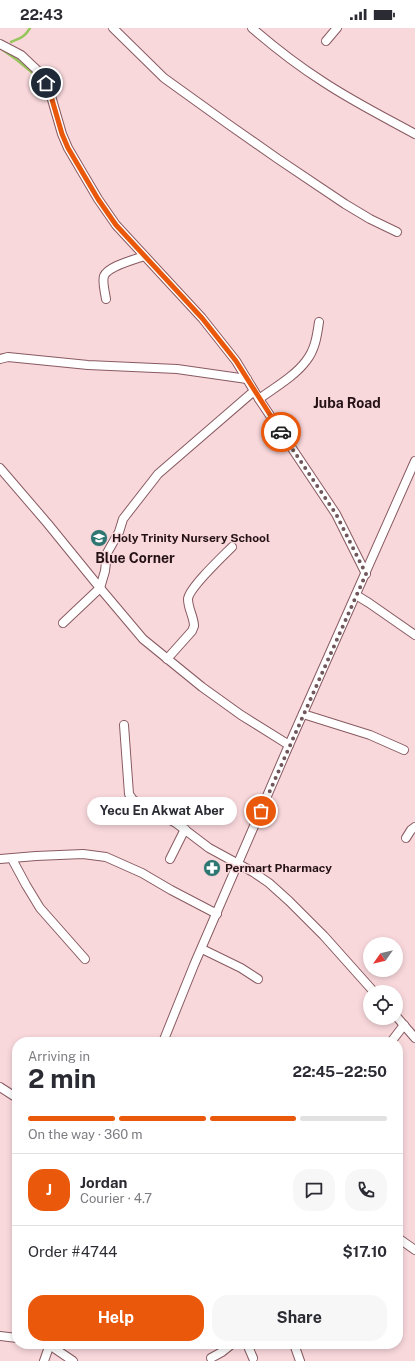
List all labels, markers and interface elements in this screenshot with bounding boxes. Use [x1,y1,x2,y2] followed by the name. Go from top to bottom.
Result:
[20,6,63,23] text: 22:43
[29,66,63,100] pin
[35,72,57,94] icon: home
[313,395,381,411] district label: Juba Road
[261,412,301,452] courier
[270,421,292,443] icon: car
[89,528,109,548] school or university icon: Holy Trinity Nursery School
[112,531,270,545] place label: Holy Trinity Nursery School
[95,550,175,566] district label: Blue Corner
[244,794,278,828] pin
[87,797,237,825] callout: Yecu En Akwat Aber
[250,800,272,822] icon: bag
[100,803,224,818] text: Yecu En Akwat Aber
[202,858,222,878] pharmacy icon: Permart Pharmacy
[225,861,332,875] place label: Permart Pharmacy
[363,937,403,977] north arrow
[363,937,403,1025] map controls
[363,985,403,1025] button: locate
[28,1049,90,1064] text: Arriving in
[28,1063,96,1094] text: 2 min
[292,1063,387,1080] text: 22:45–22:50
[28,1127,143,1142] text: On the way · 360 m
[293,1169,335,1211] button: chat
[345,1169,387,1211] button: phone
[80,1174,127,1191] text: Jordan
[46,1181,52,1198] text: J
[80,1191,152,1206] text: Courier · 4.7
[28,1243,118,1260] text: Order #4744
[343,1243,387,1260] text: $17.10
[28,1295,204,1341] button: Help
[212,1295,387,1341] button: Share

